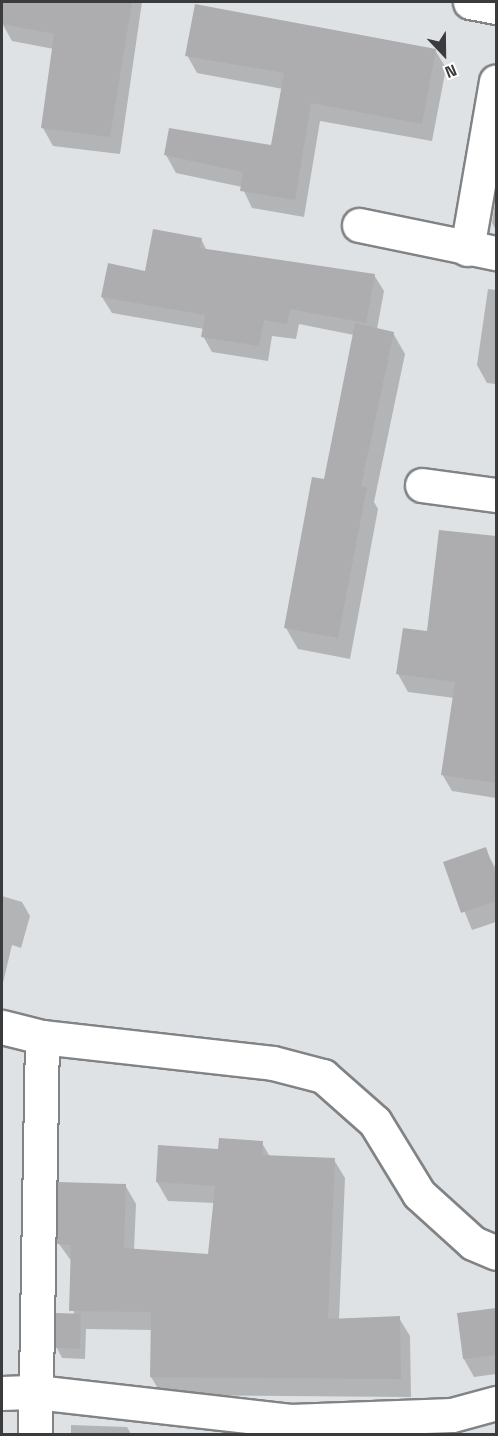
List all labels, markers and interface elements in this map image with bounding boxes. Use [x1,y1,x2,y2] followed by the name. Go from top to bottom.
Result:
[414,24,474,84] north arrow
[442,59,460,83] text: N

